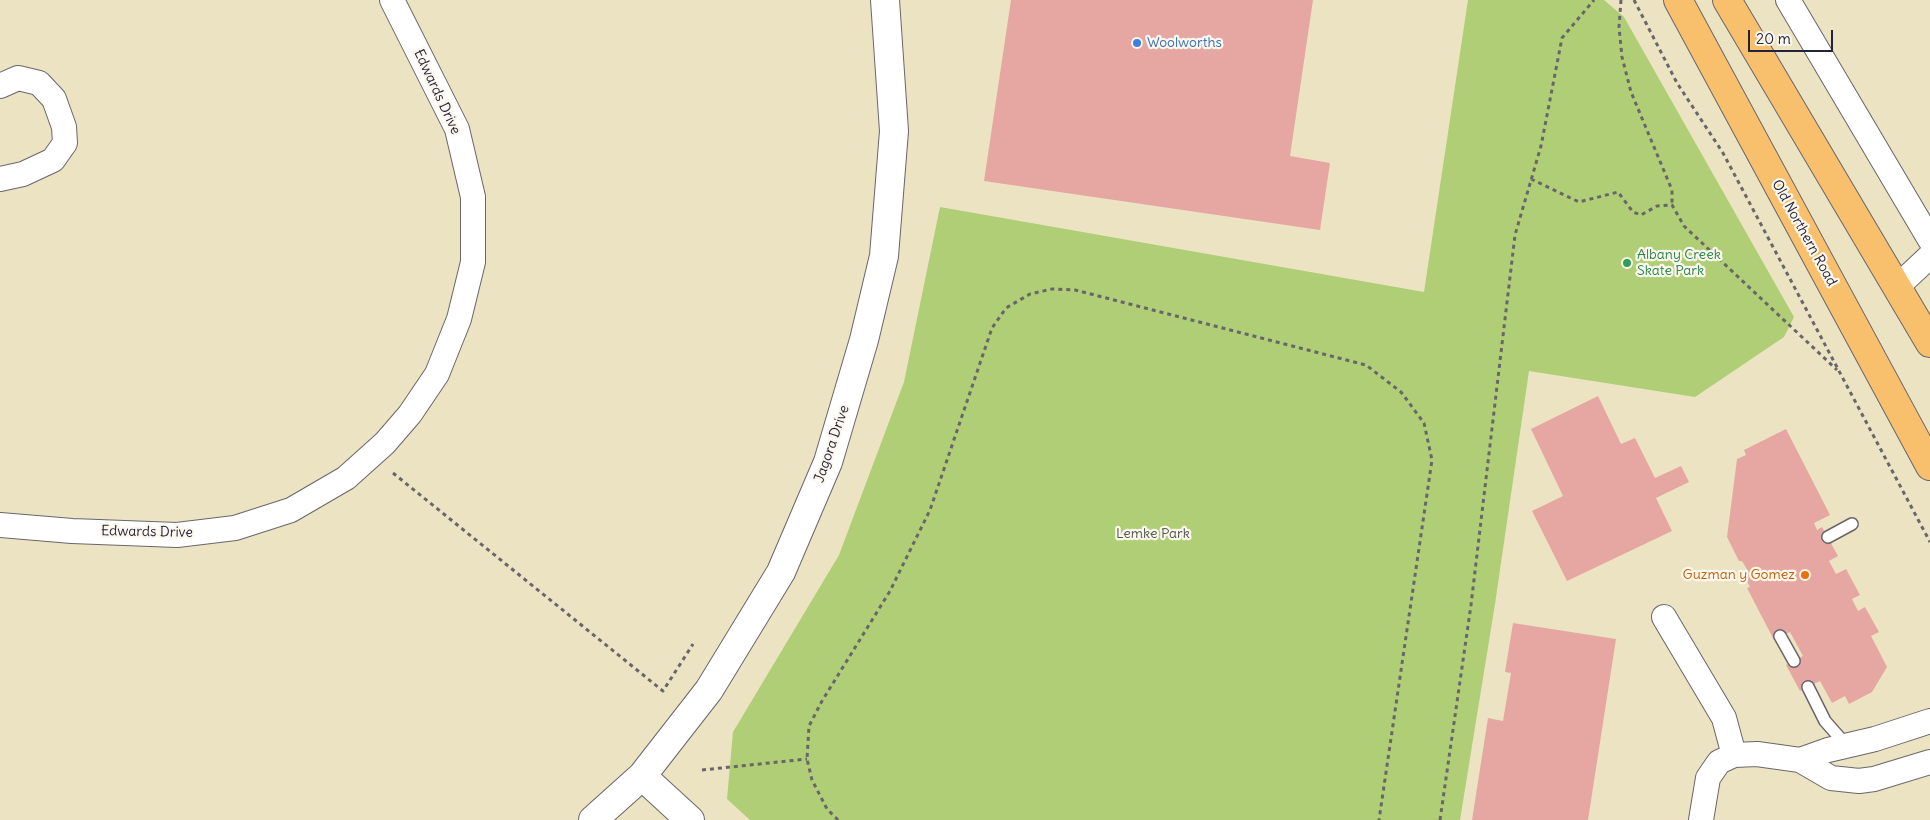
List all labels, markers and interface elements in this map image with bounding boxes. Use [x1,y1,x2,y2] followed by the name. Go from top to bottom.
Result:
[1750,20,1835,52] scale bar
[1756,29,1791,48] text: 20 m
[1147,35,1222,51] place label: Woolworths
[1131,37,1143,49] marker: Woolworths
[410,47,464,137] street label: Edwards Drive
[1768,177,1840,289] street label: Old Northern Road
[1637,247,1721,280] place label: Albany Creek Skate Park
[1621,257,1633,269] marker: Albany Creek Skate Park
[811,403,853,485] street label: Jagora Drive
[101,523,193,541] street label: Edwards Drive
[1116,526,1190,542] park label: Lemke Park
[1683,567,1795,583] place label: Guzman y Gomez
[1799,569,1811,581] marker: Guzman y Gomez

